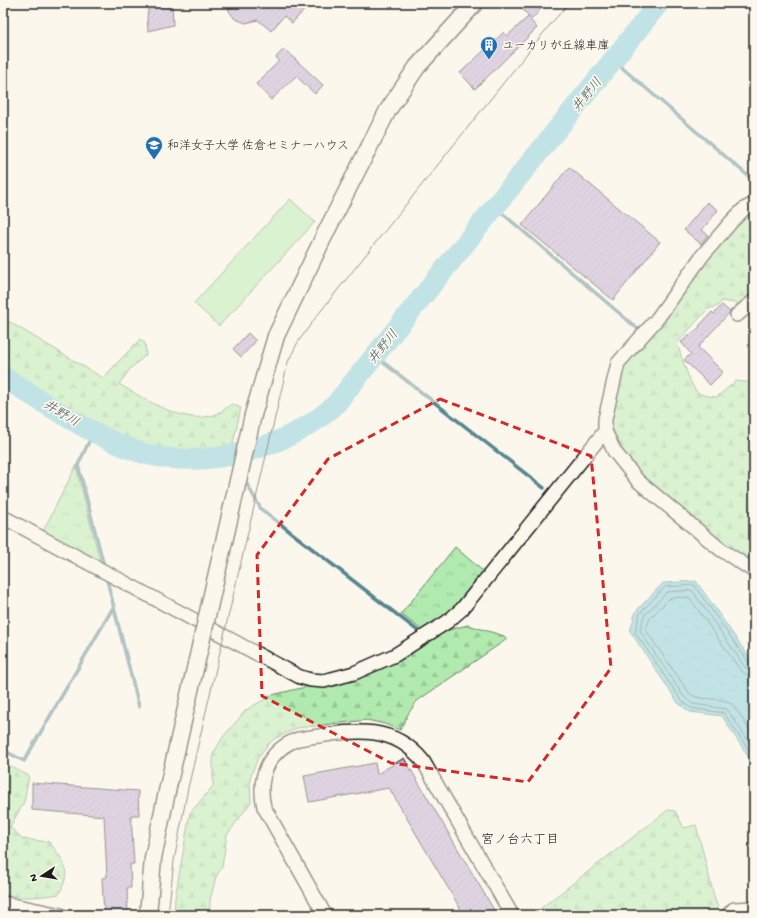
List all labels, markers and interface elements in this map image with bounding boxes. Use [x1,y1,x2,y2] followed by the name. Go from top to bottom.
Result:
[479,35,499,60] building icon: ユーカリが丘線車庫
[502,39,610,54] place label: ユーカリが丘線車庫
[569,75,606,115] water label: 井野川
[144,135,164,160] school or university icon: 和洋女子大学 佐倉セミナーハウス
[167,139,349,154] place label: 和洋女子大学 佐倉セミナーハウス
[365,327,402,367] water label: 井野川
[40,397,82,431] water label: 井野川
[481,833,559,848] district label: 宮ノ台六丁目
[22,856,62,896] north arrow
[28,873,41,882] text: N

